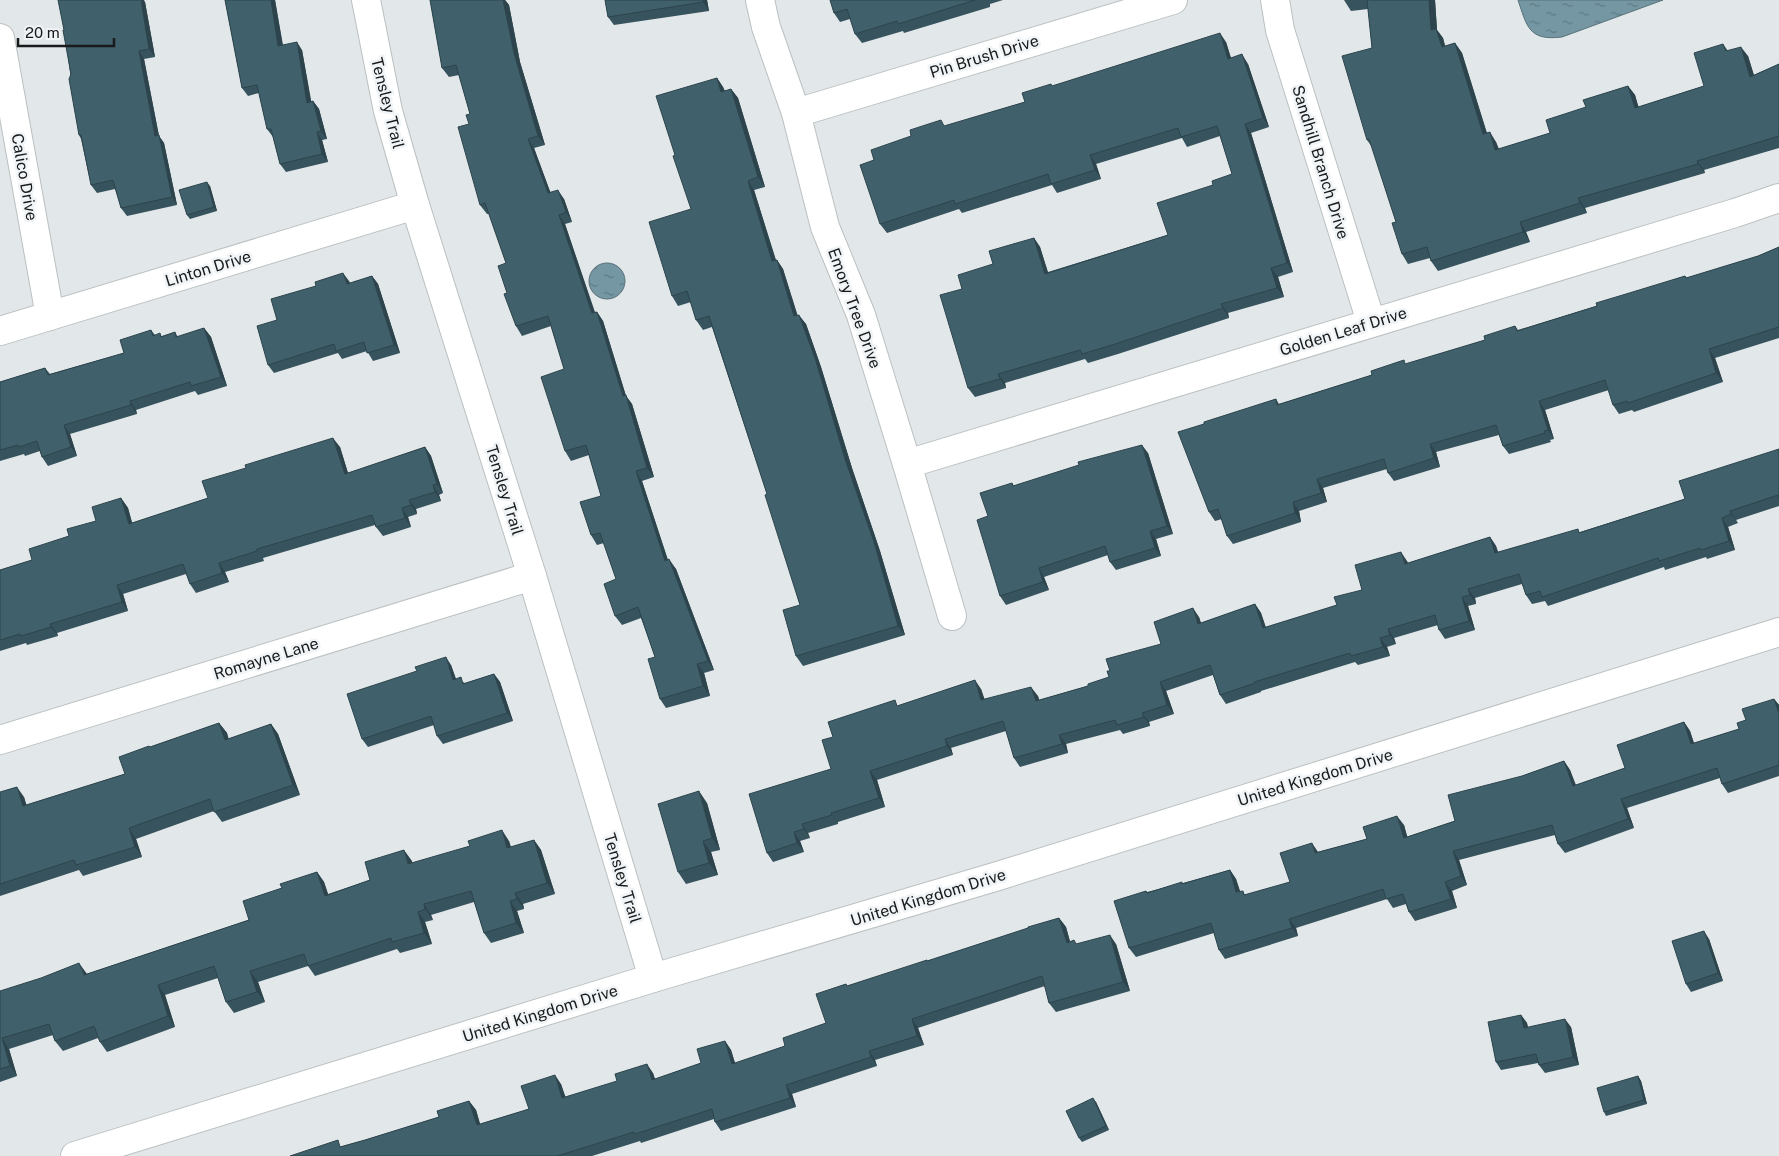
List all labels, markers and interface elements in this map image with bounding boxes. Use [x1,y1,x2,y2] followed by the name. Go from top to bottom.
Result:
[18,15,114,47] scale bar
[25,24,60,41] text: 20 m
[927,31,1041,82] street label: Pin Brush Drive
[367,56,408,151] street label: Tensley Trail
[1288,83,1353,241] street label: Sandhill Branch Drive
[7,132,42,222] street label: Calico Drive
[824,245,885,371] street label: Emory Tree Drive
[163,246,253,291] street label: Linton Drive
[1277,303,1409,360] street label: Golden Leaf Drive
[482,443,527,538] street label: Tensley Trail
[211,633,321,683] street label: Romayne Lane
[1235,745,1395,810] street label: United Kingdom Drive
[600,831,645,926] street label: Tensley Trail
[848,865,1008,930] street label: United Kingdom Drive
[460,981,620,1046] street label: United Kingdom Drive

